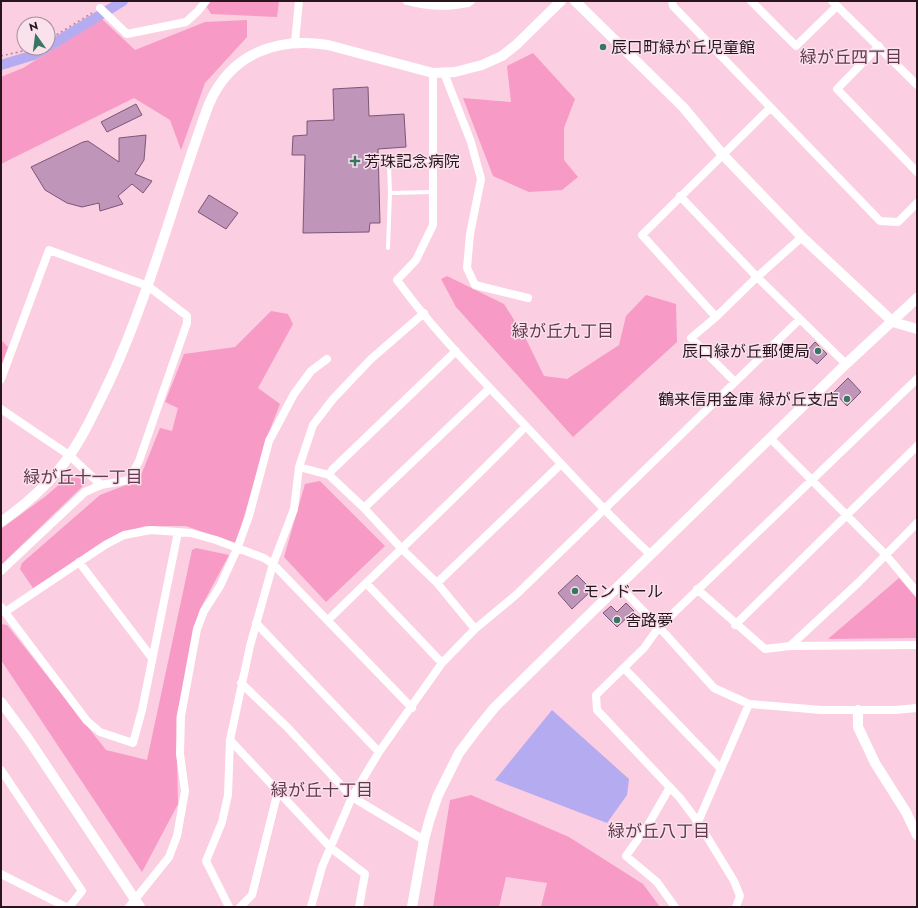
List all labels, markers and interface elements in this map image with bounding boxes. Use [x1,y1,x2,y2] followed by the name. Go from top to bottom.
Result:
[16,16,56,56] north arrow
[27,17,40,35] text: N
[611,36,755,59] place label: 辰口町緑が丘児童館
[598,42,608,52] marker: 辰口町緑が丘児童館
[800,45,902,69] district label: 緑が丘四丁目
[364,150,460,173] place label: 芳珠記念病院
[349,155,361,167] marker: 芳珠記念病院
[512,319,614,343] district label: 緑が丘九丁目
[682,340,810,363] place label: 辰口緑が丘郵便局
[813,346,823,356] marker: 辰口緑が丘郵便局
[658,388,839,411] place label: 鶴来信用金庫 緑が丘支店
[842,394,852,404] marker: 鶴来信用金庫 緑が丘支店
[24,465,143,489] district label: 緑が丘十一丁目
[583,580,663,603] place label: モンドール
[570,586,580,596] marker: モンドール
[625,609,673,632] place label: 舎路夢
[612,615,622,625] marker: 舎路夢
[271,778,373,802] district label: 緑が丘十丁目
[608,819,710,843] district label: 緑が丘八丁目

